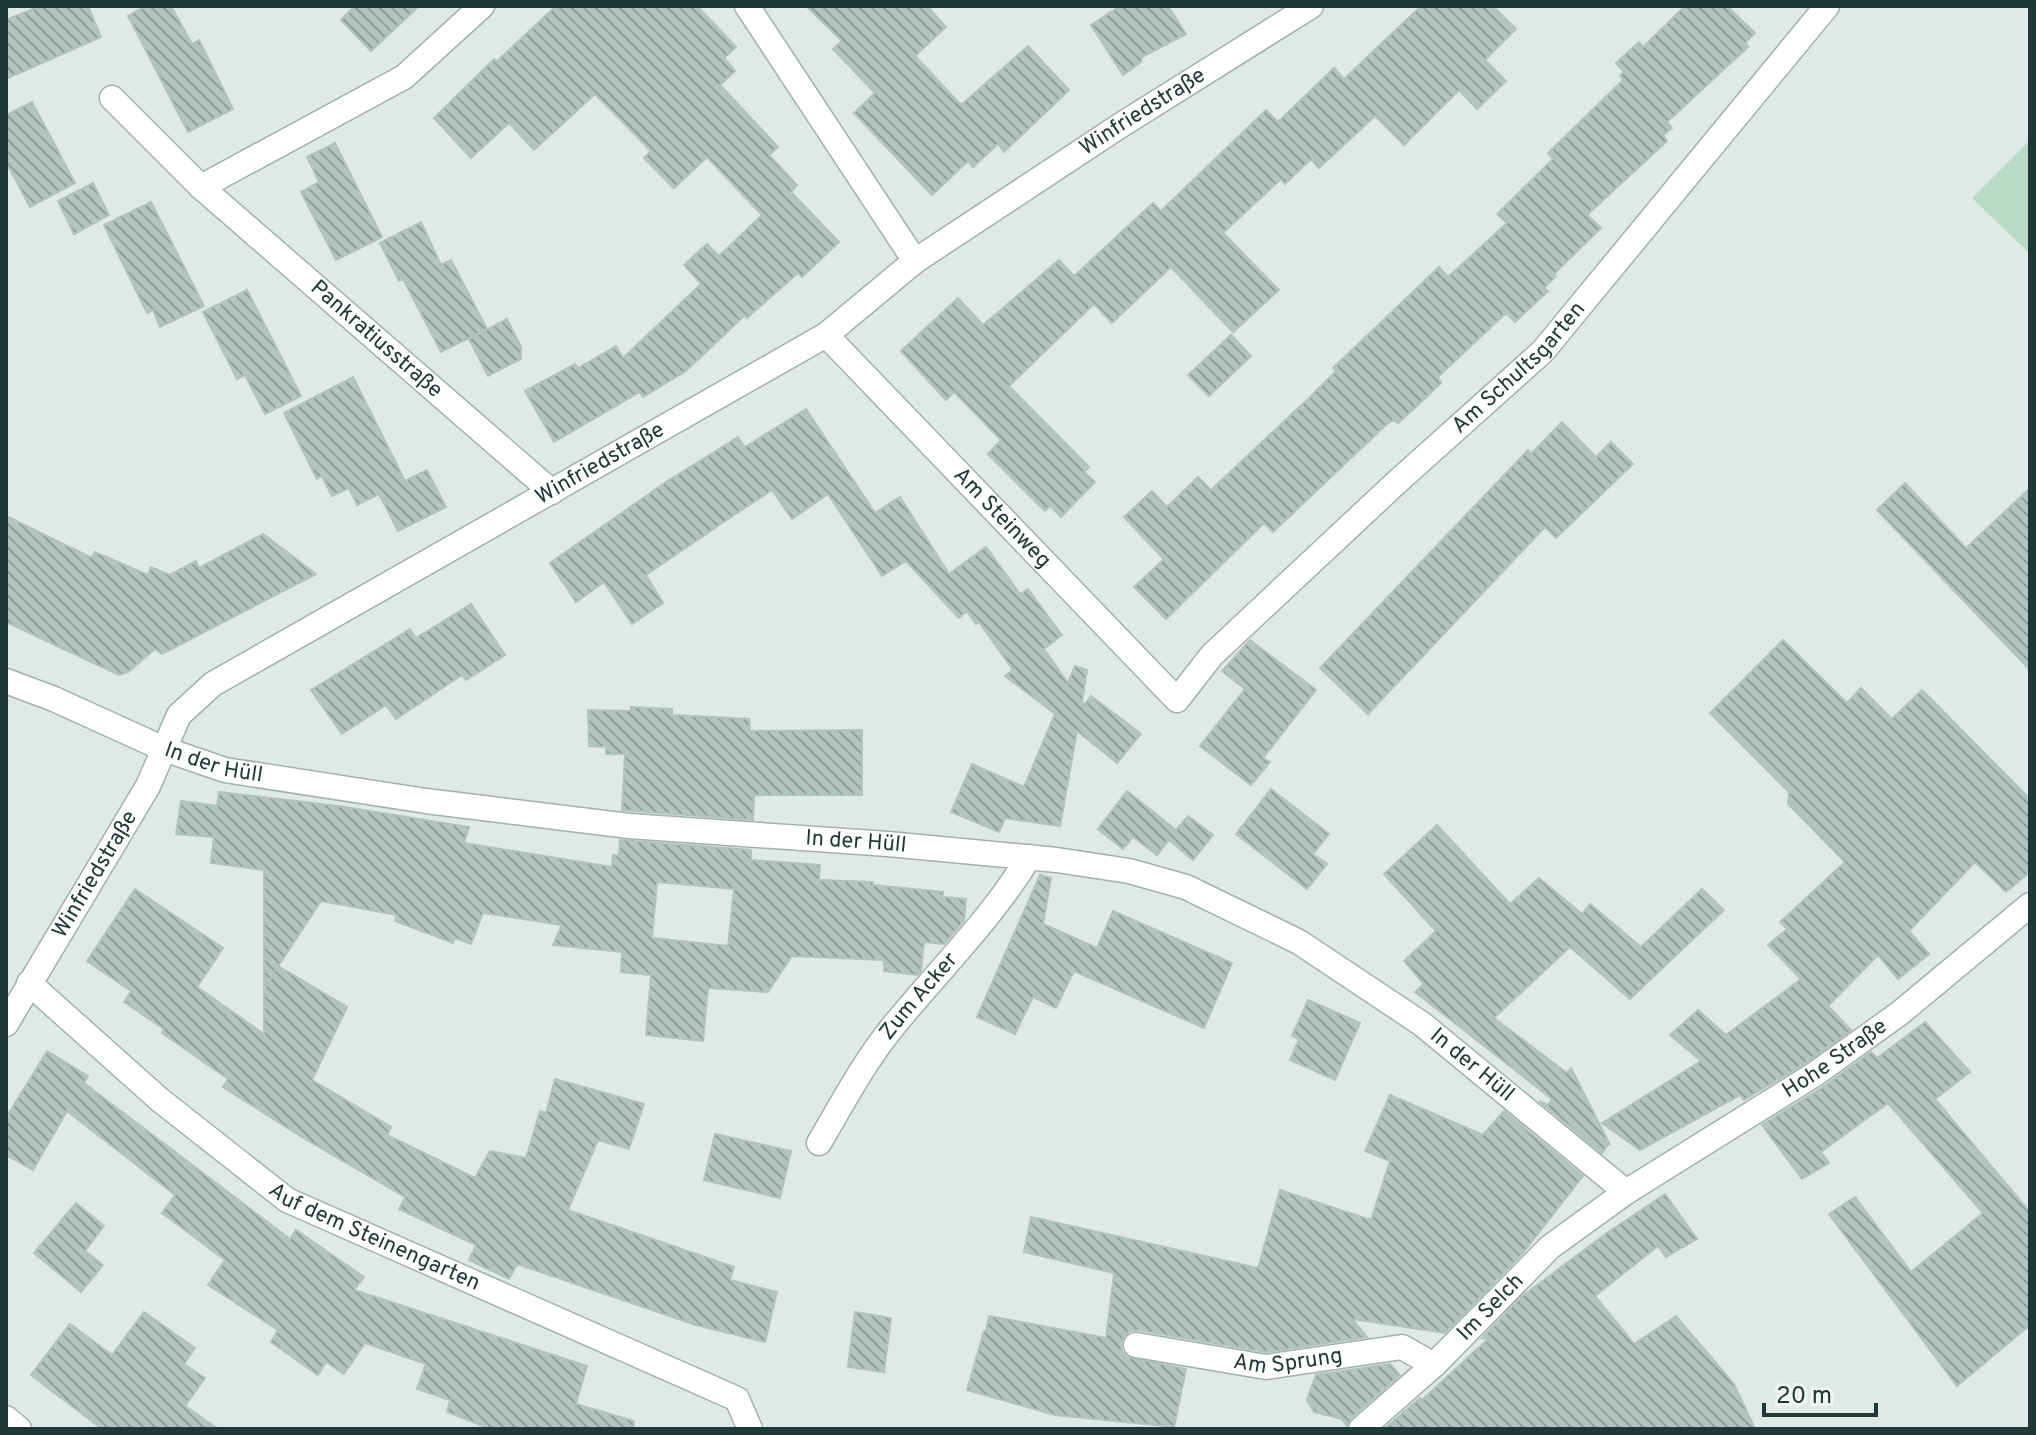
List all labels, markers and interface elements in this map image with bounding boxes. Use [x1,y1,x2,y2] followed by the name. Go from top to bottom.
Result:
[1075,62,1211,162] street label: Winfriedstraße
[305,275,448,404] street label: Pankratiusstraße
[1447,296,1591,439] street label: Am Schultsgarten
[531,416,669,511] street label: Winfriedstraße
[947,462,1057,574] street label: Am Steinweg
[161,737,265,789] street label: In der Hüll
[47,806,144,943] street label: Winfriedstraße
[804,825,908,859] street label: In der Hüll
[874,947,964,1046] street label: Zum Acker
[1777,1013,1892,1104] street label: Hohe Straße
[1424,1022,1520,1108] street label: In der Hüll
[263,1177,484,1297] street label: Auf dem Steinengarten
[1452,1268,1530,1347] street label: Im Selch
[1231,1342,1344,1380] street label: Am Sprung
[1764,1367,1876,1417] scale bar
[1776,1382,1832,1412] text: 20 m

